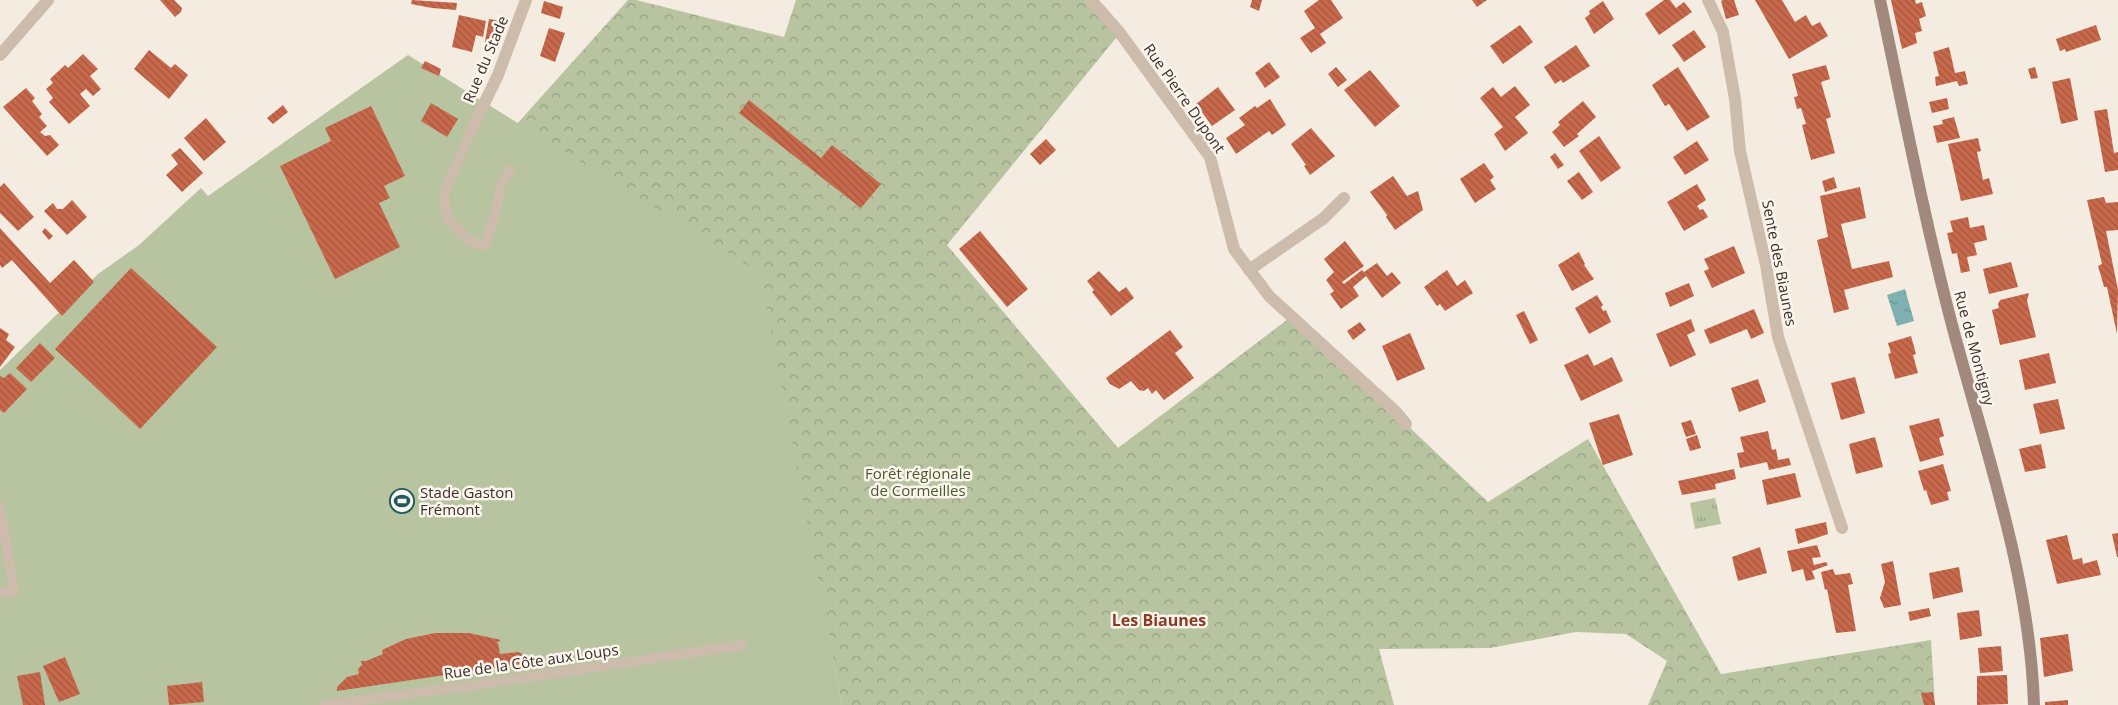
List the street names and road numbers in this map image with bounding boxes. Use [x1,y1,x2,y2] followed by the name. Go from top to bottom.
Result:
[458,12,512,106] street label: Rue du Stade
[1140,39,1230,157] street label: Rue Pierre Dupont
[1758,198,1802,328] street label: Sente des Biaunes
[1950,288,2000,408] street label: Rue de Montigny
[442,639,620,683] street label: Rue de la Côte aux Loups

